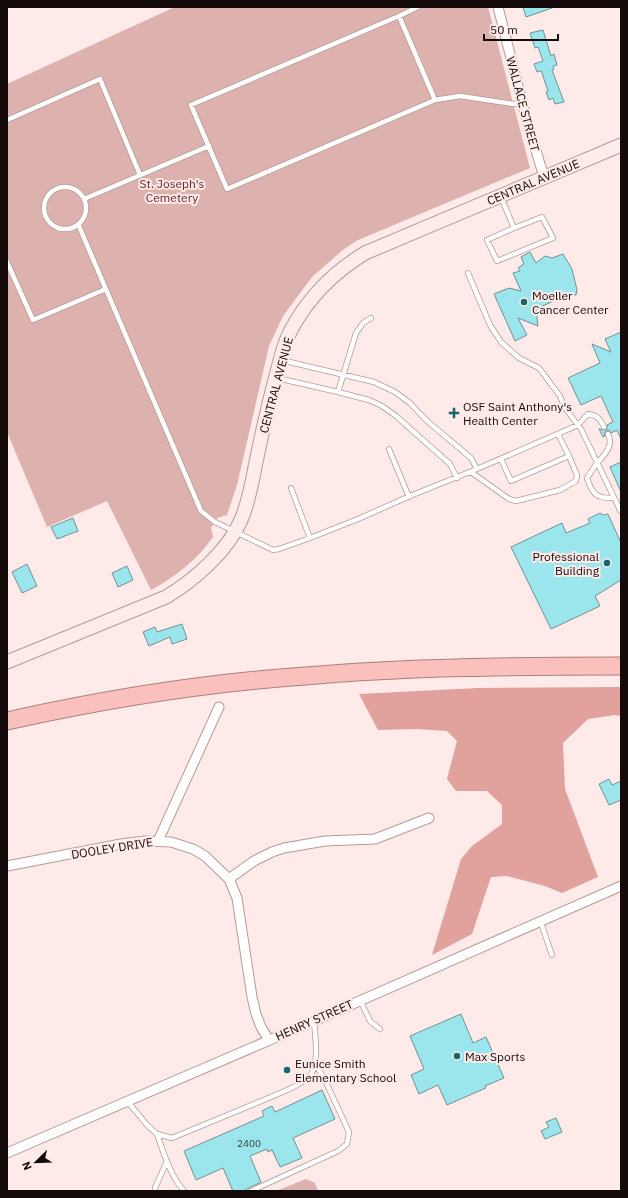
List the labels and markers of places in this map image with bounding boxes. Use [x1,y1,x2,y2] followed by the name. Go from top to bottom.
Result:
[532,288,609,317] place label: Moeller Cancer Center
[519,297,529,307] marker: Moeller Cancer Center
[463,399,572,428] place label: OSF Saint Anthony's Health Center
[448,407,460,419] marker: OSF Saint Anthony's Health Center
[533,549,600,578] place label: Professional Building
[602,558,612,568] marker: Professional Building
[465,1049,525,1064] place label: Max Sports
[452,1051,462,1061] marker: Max Sports
[295,1056,396,1085] place label: Eunice Smith Elementary School
[282,1065,292,1075] marker: Eunice Smith Elementary School

